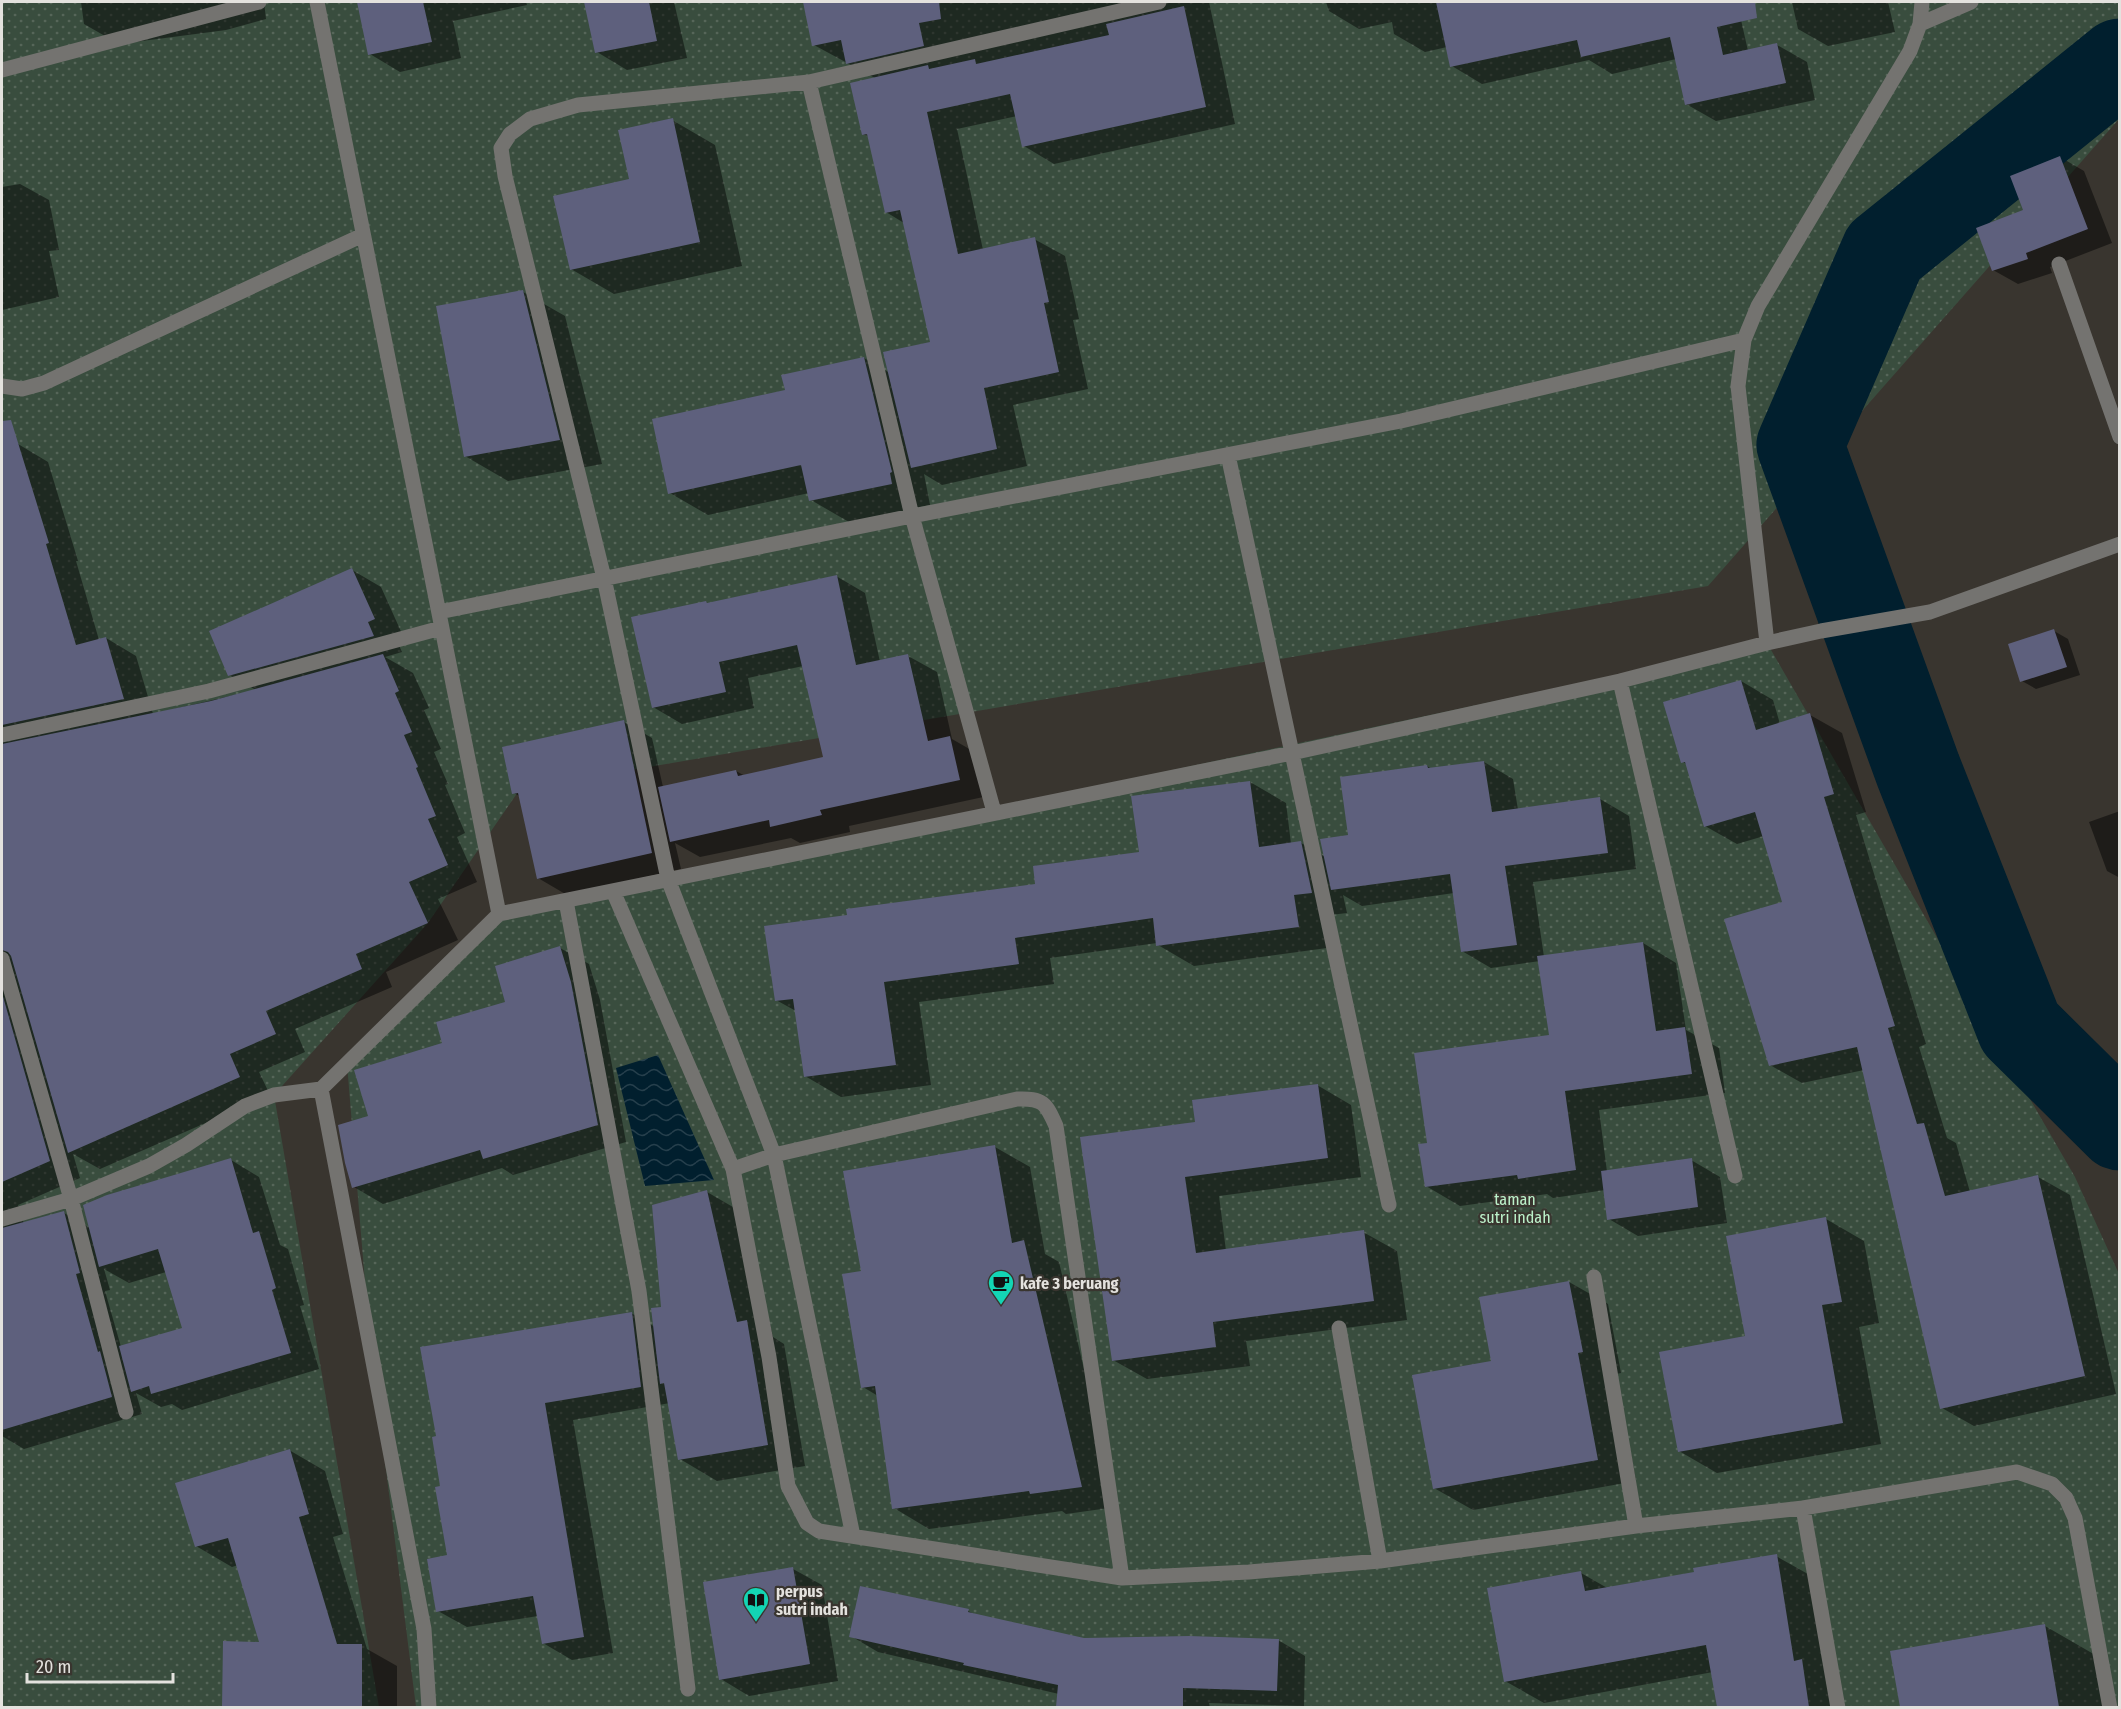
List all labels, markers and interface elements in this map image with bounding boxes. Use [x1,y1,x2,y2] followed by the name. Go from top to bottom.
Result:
[1479,1190,1551,1227] park label: taman sutri indah
[986,1268,1016,1306] cafe icon: kafe 3 beruang
[1020,1274,1119,1293] place label: kafe 3 beruang
[776,1582,848,1619] place label: perpus sutri indah
[741,1585,771,1623] library icon: perpus sutri indah
[27,1646,172,1684] scale bar
[36,1656,71,1678] text: 20 m

